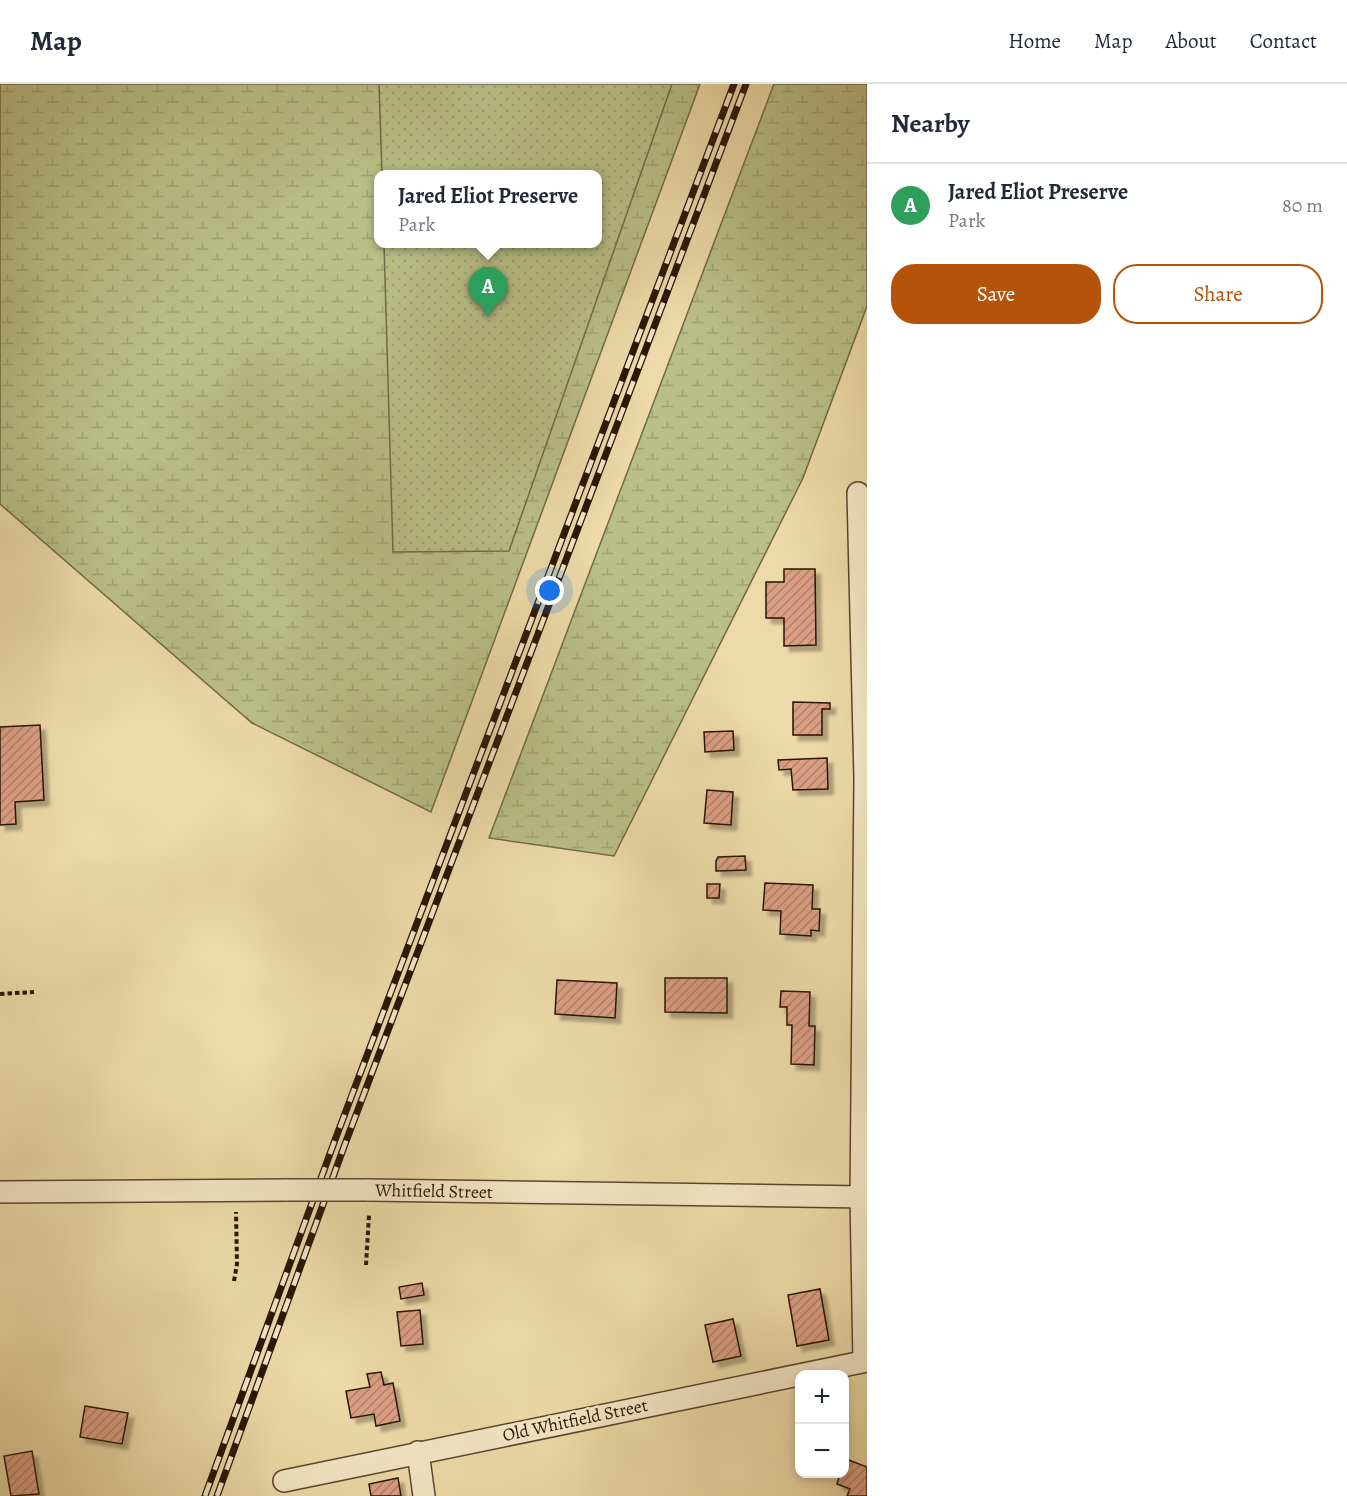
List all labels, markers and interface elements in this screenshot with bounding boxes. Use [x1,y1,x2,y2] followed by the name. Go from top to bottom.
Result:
[30,22,82,60] text: Map
[1008,27,1061,55] text: Home
[1094,27,1132,55] text: Map
[1165,27,1217,55] text: About
[1250,27,1317,55] text: Contact
[891,106,970,141] text: Nearby
[374,170,602,248] popup
[948,177,1128,207] text: Jared Eliot Preserve
[398,181,578,211] text: Jared Eliot Preserve
[904,192,917,219] text: A
[1282,192,1323,219] text: 80 m
[948,207,986,234] text: Park
[398,211,435,238] text: Park
[891,264,1101,324] button: Save
[1113,264,1323,324] button: Share
[468,268,508,317] pin: A
[535,576,564,605] your location
[374,1178,493,1204] street label: Whitfield Street
[795,1370,849,1478] map controls
[795,1370,849,1424] button: +
[500,1393,650,1447] street label: Old Whitfield Street
[795,1424,849,1478] button: −

